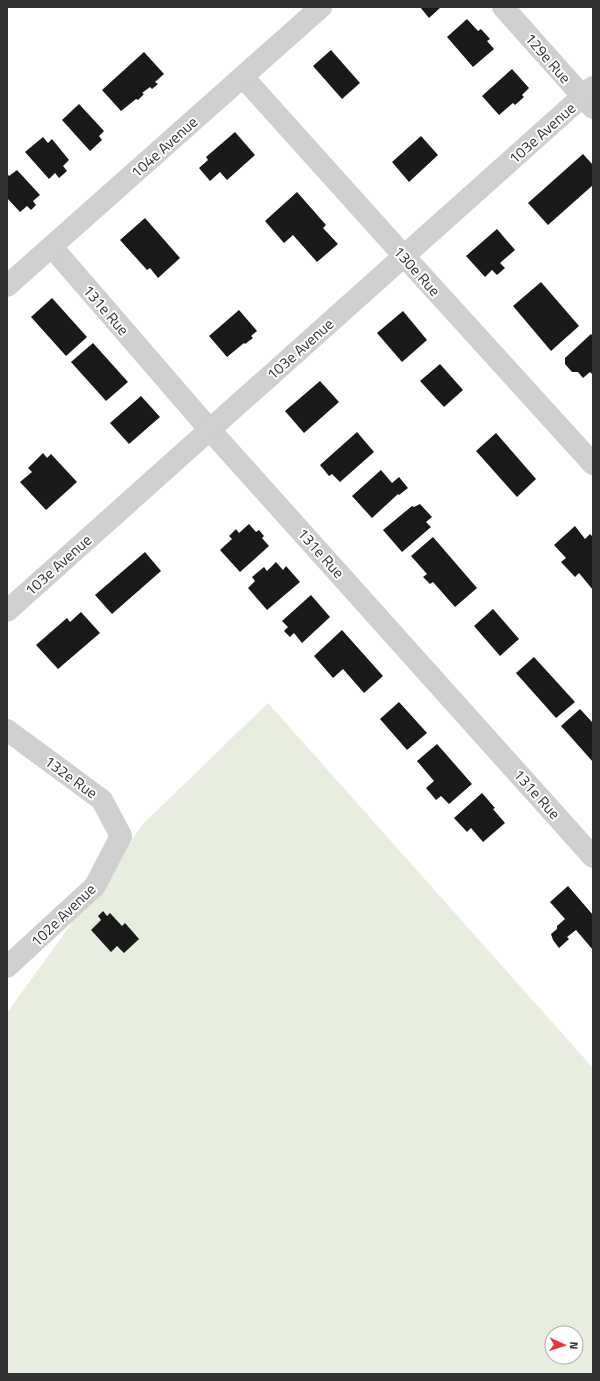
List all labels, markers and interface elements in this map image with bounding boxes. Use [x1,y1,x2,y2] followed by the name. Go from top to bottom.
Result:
[519,28,577,88] street label: 129e Rue
[503,97,581,169] street label: 103e Avenue
[125,111,203,183] street label: 104e Avenue
[388,241,446,301] street label: 130e Rue
[77,280,135,340] street label: 131e Rue
[261,313,339,385] street label: 103e Avenue
[292,523,350,583] street label: 131e Rue
[19,529,97,601] street label: 103e Avenue
[40,750,102,804] street label: 132e Rue
[508,764,566,824] street label: 131e Rue
[25,878,101,952] street label: 102e Avenue
[544,1325,584,1365] north arrow
[566,1341,582,1350] text: N

